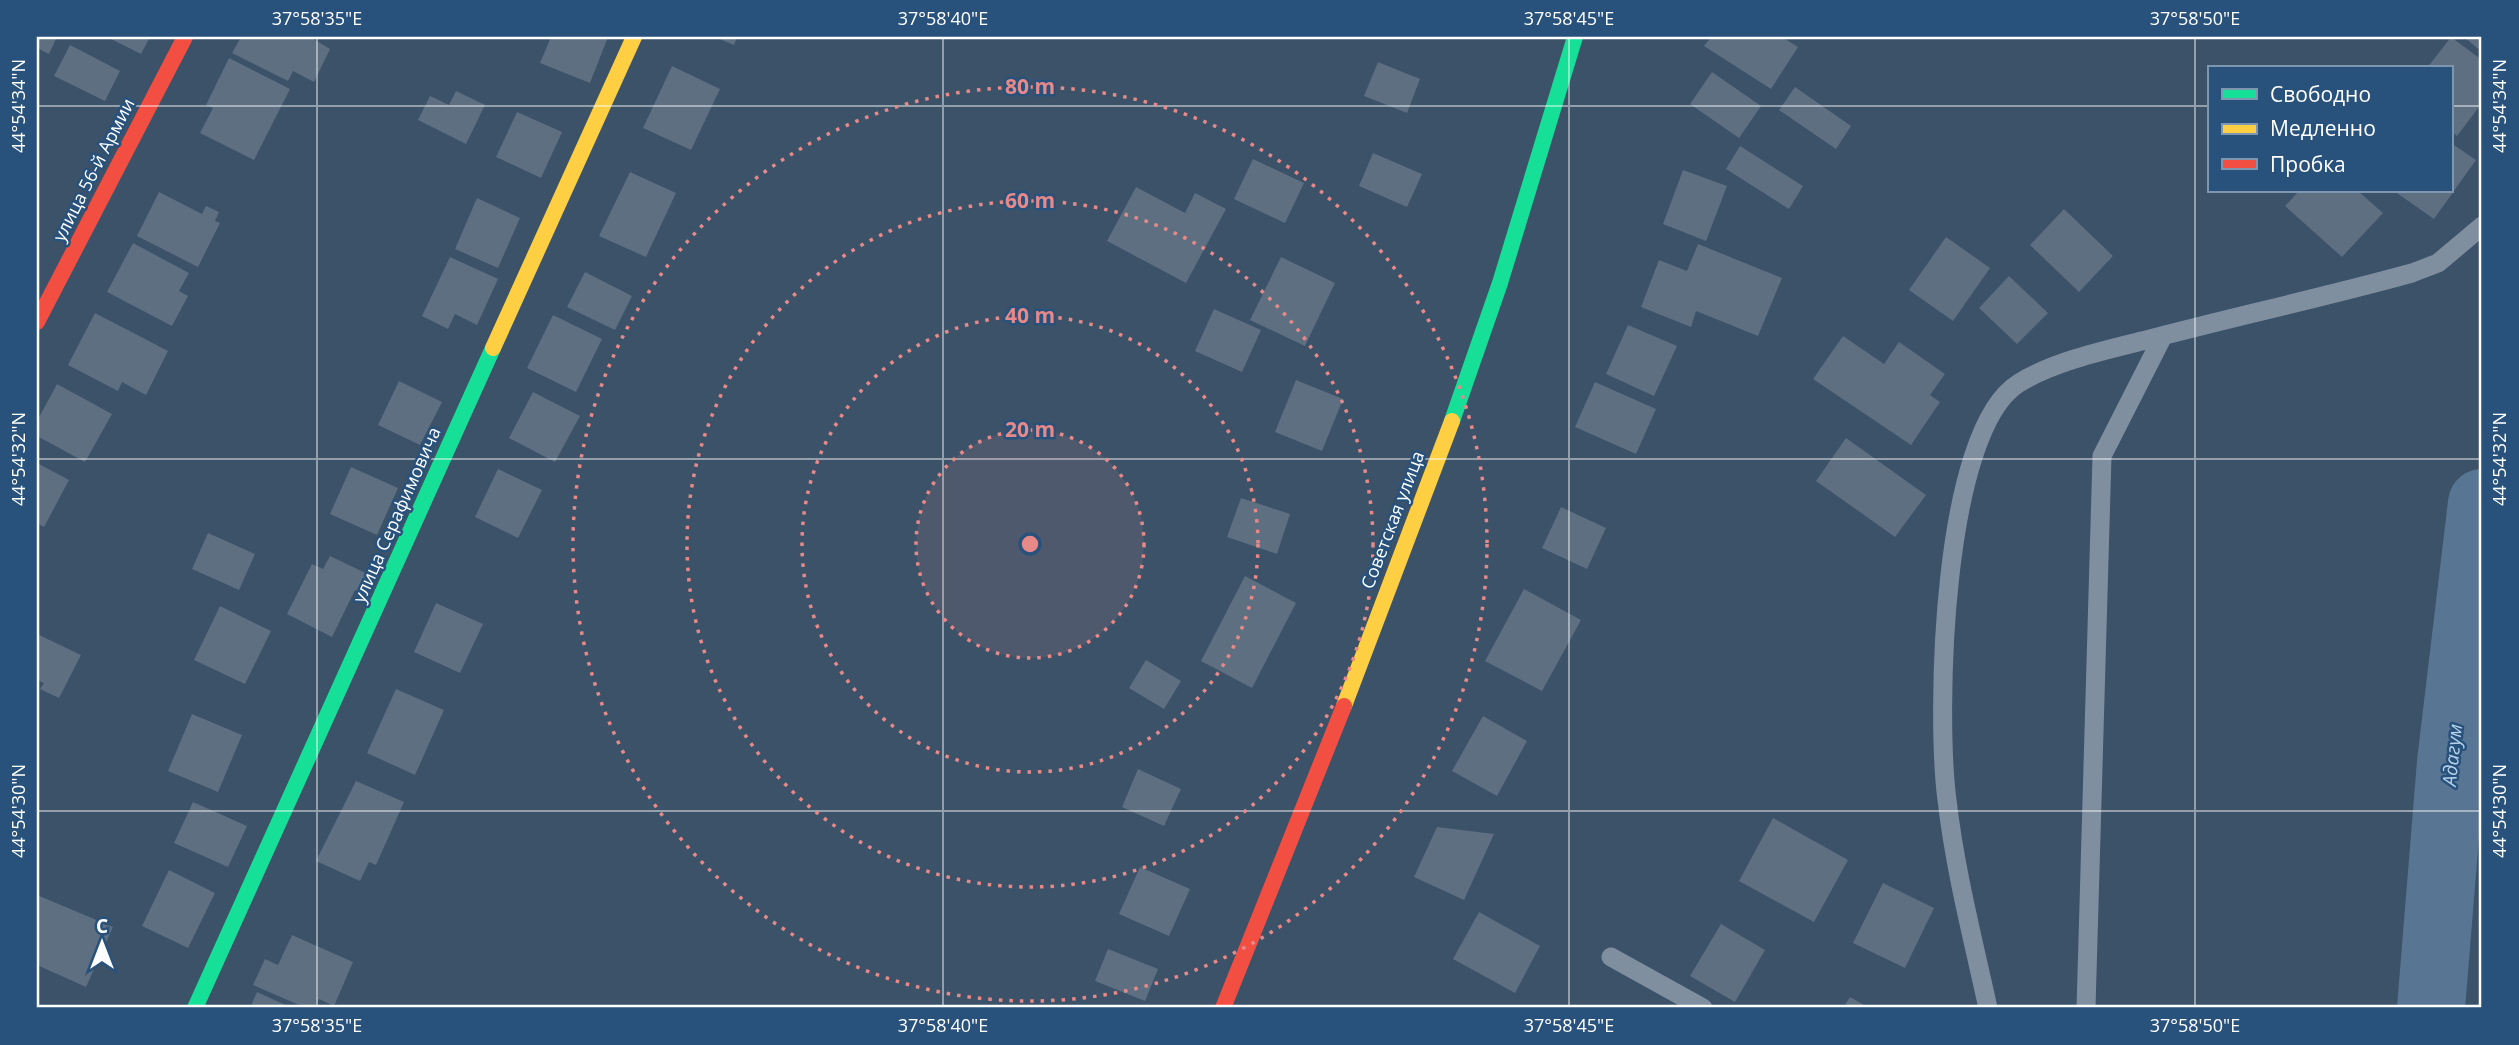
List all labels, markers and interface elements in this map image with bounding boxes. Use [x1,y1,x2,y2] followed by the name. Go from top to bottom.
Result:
[272,6,362,30] text: 37°58'35"E
[898,6,988,30] text: 37°58'40"E
[1524,6,1614,30] text: 37°58'45"E
[2150,6,2240,30] text: 37°58'50"E
[6,59,30,153] text: 44°54'34"N
[2487,59,2511,153] text: 44°54'34"N
[2208,66,2452,192] legend
[1005,72,1055,100] text: 80 m
[2270,80,2371,108] text: Свободно
[47,94,140,245] street label: улица 56-й Армии
[2270,114,2376,142] text: Медленно
[2270,150,2346,178] text: Пробка
[1005,186,1055,214] text: 60 m
[1005,301,1055,329] text: 40 m
[6,412,30,506] text: 44°54'32"N
[2487,412,2511,506] text: 44°54'32"N
[1005,415,1055,443] text: 20 m
[346,423,446,606] street label: улица Серафимовича
[1355,447,1429,592] street label: Советская улица
[1018,532,1042,556] centre of rings
[2436,722,2468,789] water label: Адагум
[6,764,30,858] text: 44°54'30"N
[2487,764,2511,858] text: 44°54'30"N
[66,908,136,978] north arrow
[96,913,108,939] text: С
[272,1013,362,1037] text: 37°58'35"E
[898,1013,988,1037] text: 37°58'40"E
[1524,1013,1614,1037] text: 37°58'45"E
[2150,1013,2240,1037] text: 37°58'50"E

